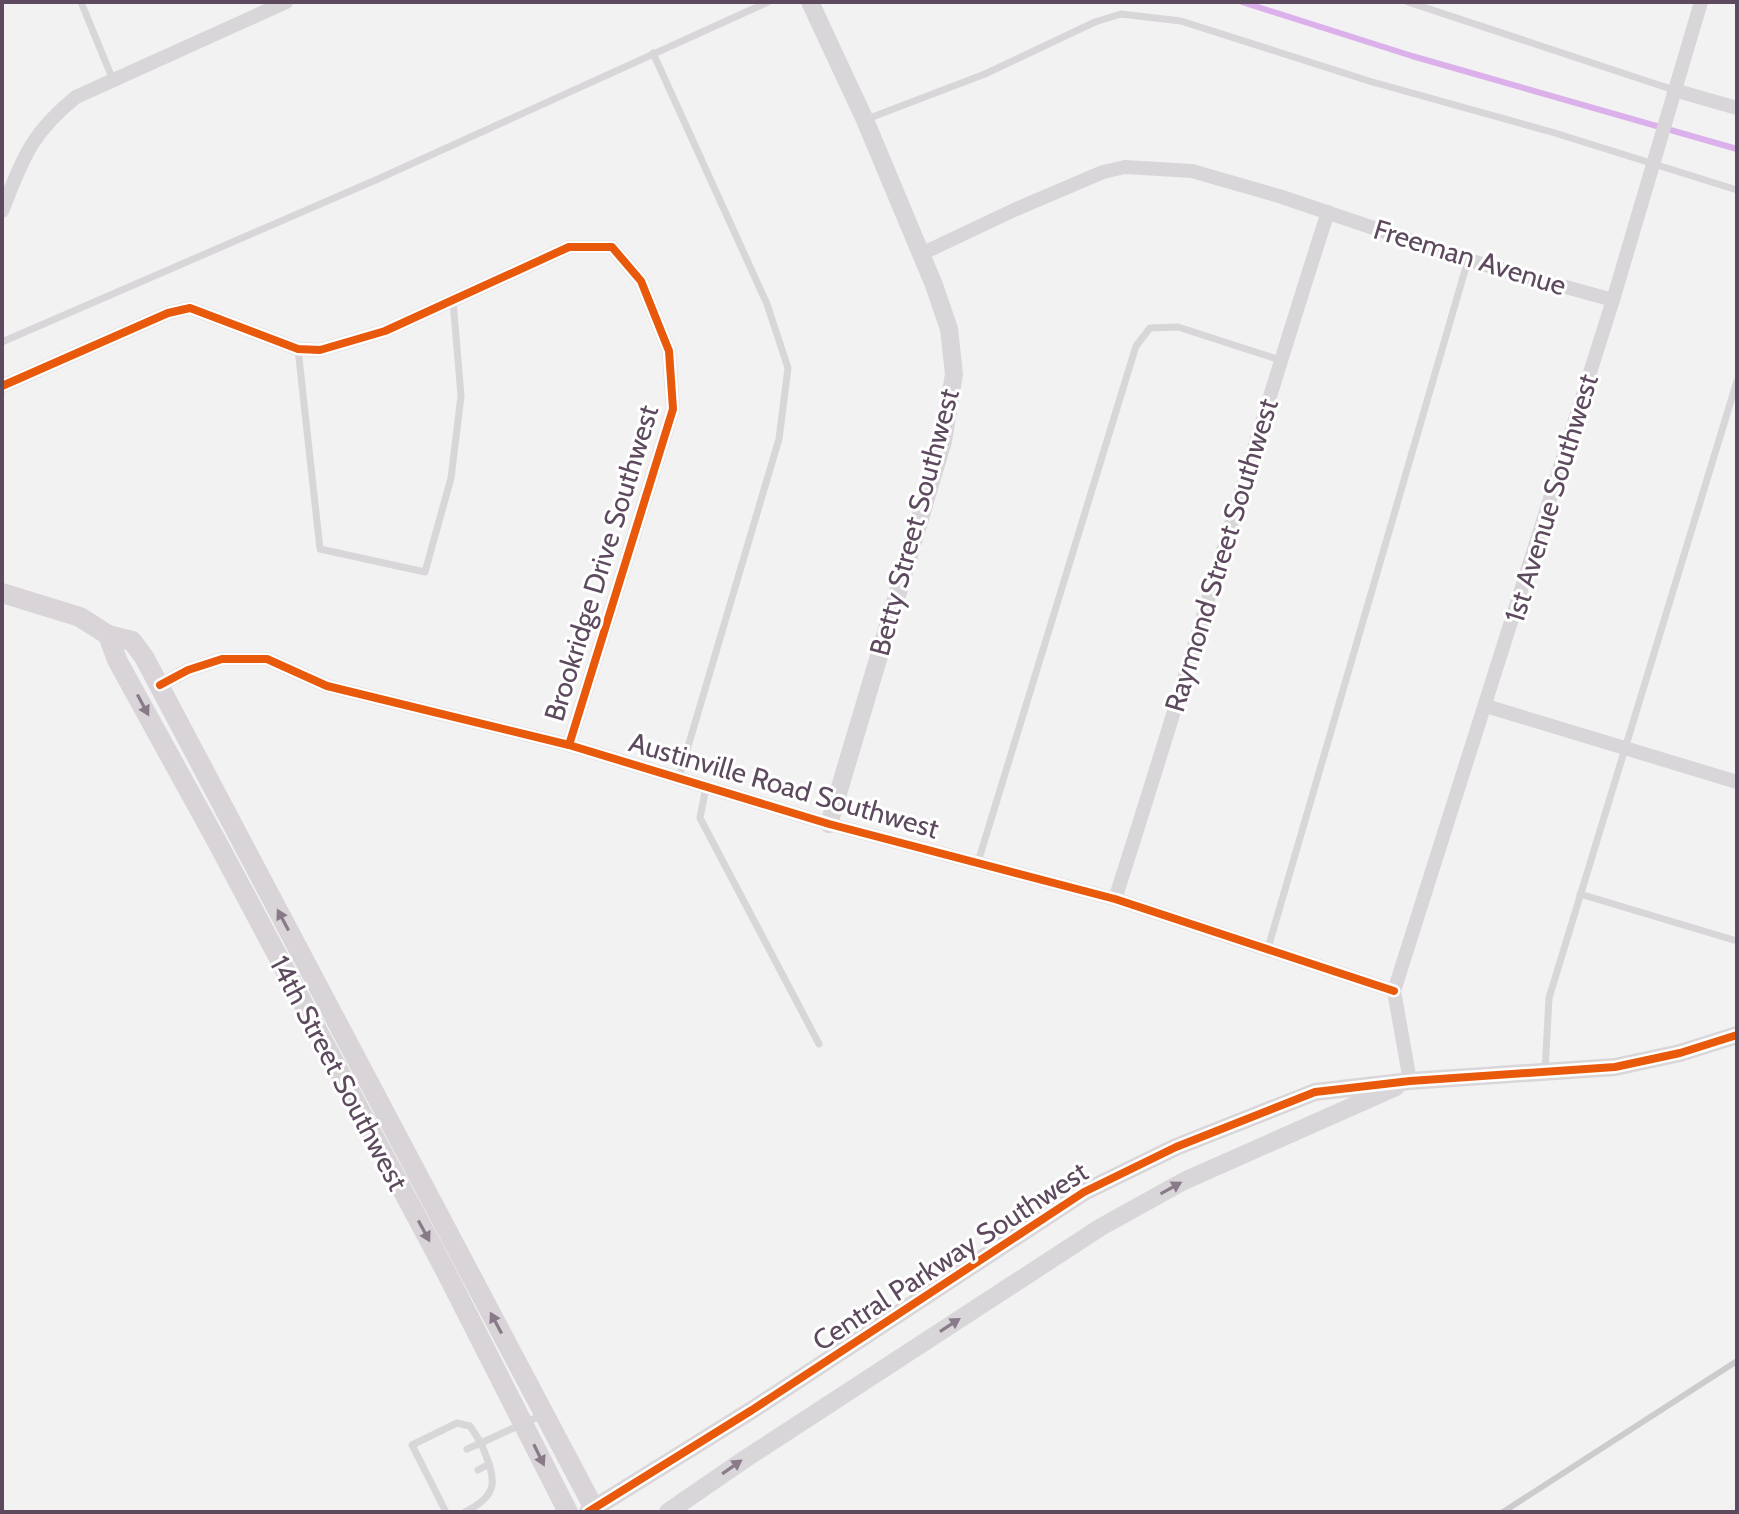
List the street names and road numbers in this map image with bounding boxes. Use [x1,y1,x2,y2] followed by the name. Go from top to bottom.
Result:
[1370,212,1570,302] street label: Freeman Avenue
[1497,370,1605,626] street label: 1st Avenue Southwest
[862,385,966,659] street label: Betty Street Southwest
[1157,394,1285,716] street label: Raymond Street Southwest
[537,401,665,725] street label: Brookridge Drive Southwest
[625,724,943,846] street label: Austinville Road Southwest
[263,950,415,1196] street label: 14th Street Southwest
[806,1154,1094,1358] street label: Central Parkway Southwest

